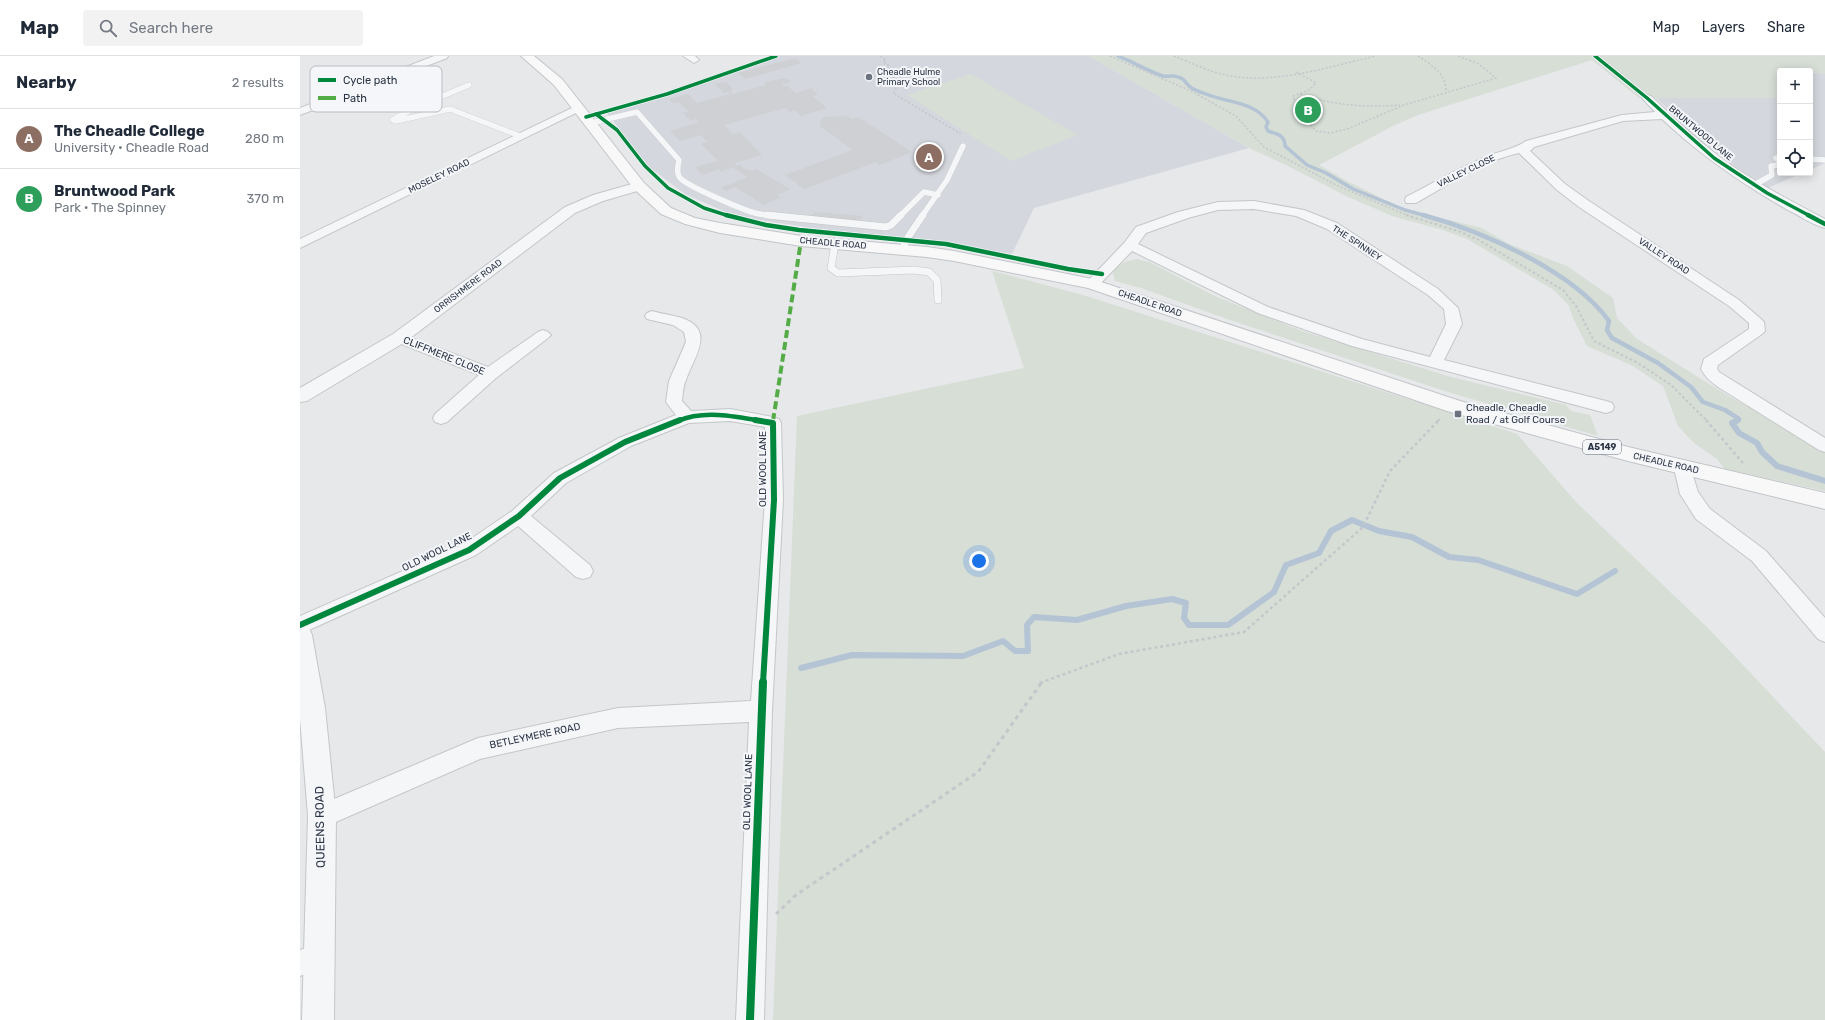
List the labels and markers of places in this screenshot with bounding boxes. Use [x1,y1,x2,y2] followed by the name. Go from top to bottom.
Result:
[877,67,940,87] place label: Cheadle Hulme Primary School
[864,72,874,82] marker: Cheadle Hulme Primary School
[1295,95,1321,125] pin: B
[916,142,942,172] pin: A
[1466,402,1566,426] place label: Cheadle, Cheadle Road / at Golf Course
[1453,409,1463,419] marker: Cheadle, Cheadle Road / at Golf Course

